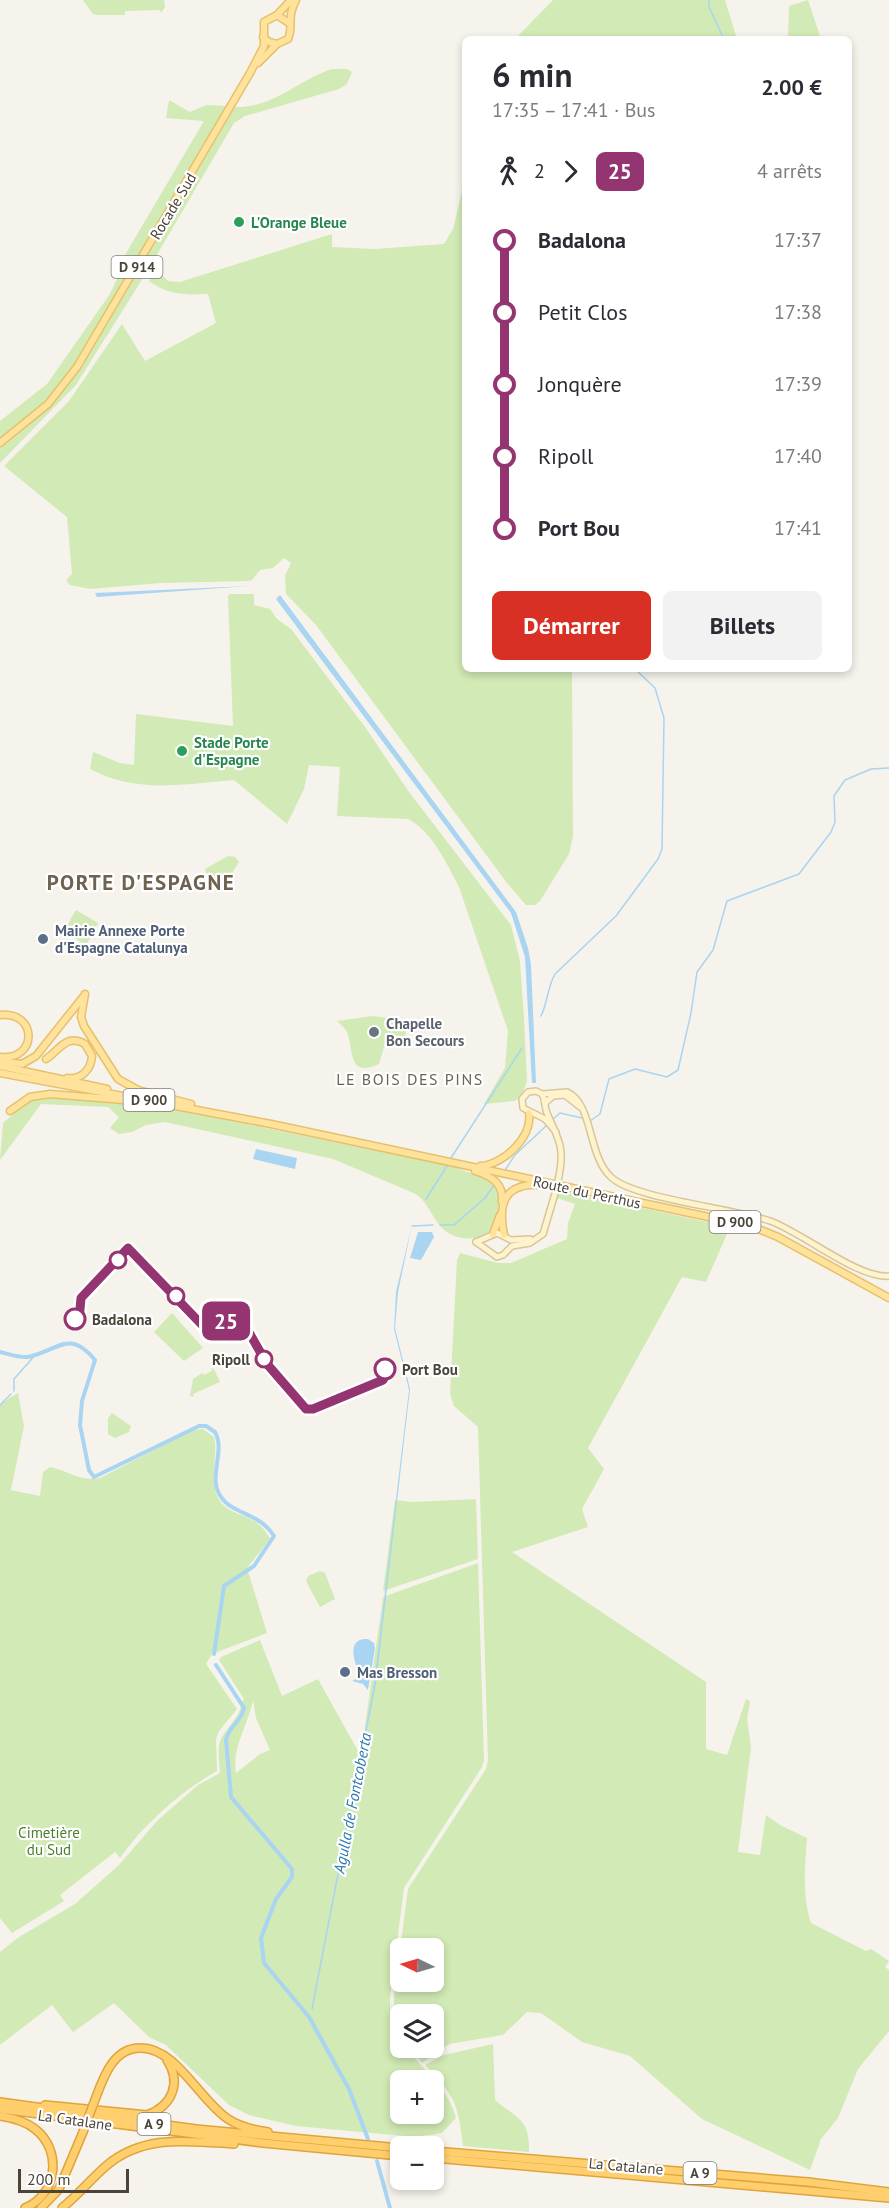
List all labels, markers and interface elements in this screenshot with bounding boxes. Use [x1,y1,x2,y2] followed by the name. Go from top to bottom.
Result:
[492,53,573,96] text: 6 min
[761,73,822,101] text: 2.00 €
[492,97,656,123] text: 17:35 – 17:41 · Bus
[492,155,525,188] icon: walk
[554,155,587,188] icon: forward
[534,158,545,184] text: 2
[608,158,632,185] text: 25
[757,158,822,184] text: 4 arrêts
[146,169,200,243] street label: Rocade Sud
[251,213,347,232] place label: L'Orange Bleue
[232,215,246,229] marker: L'Orange Bleue
[538,226,626,254] text: Badalona
[774,227,822,253] text: 17:37
[112,256,162,278] road number: D 914
[538,298,627,326] text: Petit Clos
[774,299,822,325] text: 17:38
[538,370,622,398] text: Jonquère
[774,371,822,397] text: 17:39
[538,442,594,470] text: Ripoll
[774,443,822,469] text: 17:40
[538,514,620,542] text: Port Bou
[774,515,822,541] text: 17:41
[492,591,651,660] button: Démarrer
[663,591,822,660] button: Billets
[194,733,269,769] place label: Stade Porte d'Espagne
[175,744,189,758] marker: Stade Porte d'Espagne
[47,869,235,896] district label: PORTE D'ESPAGNE
[55,921,188,957] place label: Mairie Annexe Porte d'Espagne Catalunya
[36,932,50,946] marker: Mairie Annexe Porte d'Espagne Catalunya
[386,1014,464,1050] place label: Chapelle Bon Secours
[367,1025,381,1039] marker: Chapelle Bon Secours
[336,1069,484,1089] district label: LE BOIS DES PINS
[124,1089,174,1111] road number: D 900
[531,1171,643,1213] street label: Route du Perthus
[710,1211,760,1233] road number: D 900
[109,1251,127,1269] unlabelled marker
[167,1287,185,1305] unlabelled marker
[199,1302,253,1340] line badge: 25
[64,1308,86,1330] marker: Badalona
[214,1308,238,1335] text: 25
[92,1310,152,1329] place label: Badalona
[212,1350,251,1369] place label: Ripoll
[255,1350,273,1368] marker: Ripoll
[374,1358,396,1380] marker: Port Bou
[402,1360,458,1379] place label: Port Bou
[357,1663,437,1682] place label: Mas Bresson
[338,1665,352,1679] marker: Mas Bresson
[328,1731,375,1876] water label: Agulla de Fontcoberta
[18,1823,80,1859] park label: Cimetière du Sud
[390,1938,444,1992] north arrow
[390,1938,444,2190] map controls
[390,2004,444,2058] button: layers
[390,2070,444,2124] button: +
[37,2105,113,2135] street label: La Catalane
[138,2113,170,2135] road number: A 9
[390,2136,444,2190] button: −
[588,2153,664,2179] street label: La Catalane
[684,2162,716,2184] road number: A 9
[18,2166,129,2194] scale bar
[27,2169,70,2189] text: 200 m

